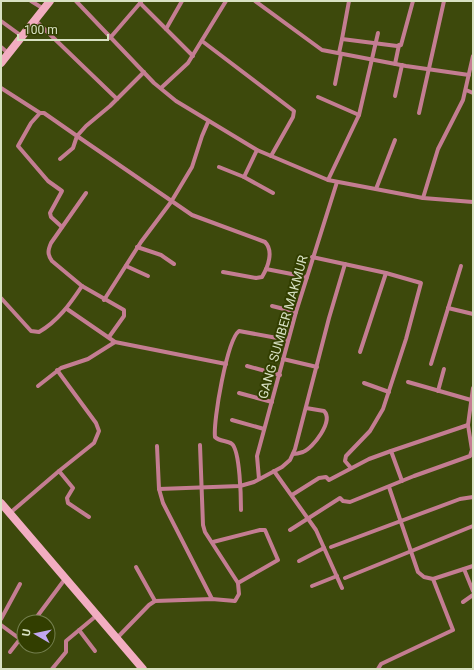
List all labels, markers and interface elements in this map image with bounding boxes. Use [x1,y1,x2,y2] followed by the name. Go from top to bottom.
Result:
[18,16,108,42] scale bar
[24,23,58,37] text: 100 m
[255,253,311,401] street label: GANG SUMBER MAKMUR
[16,614,56,654] north arrow
[20,628,34,637] text: U

